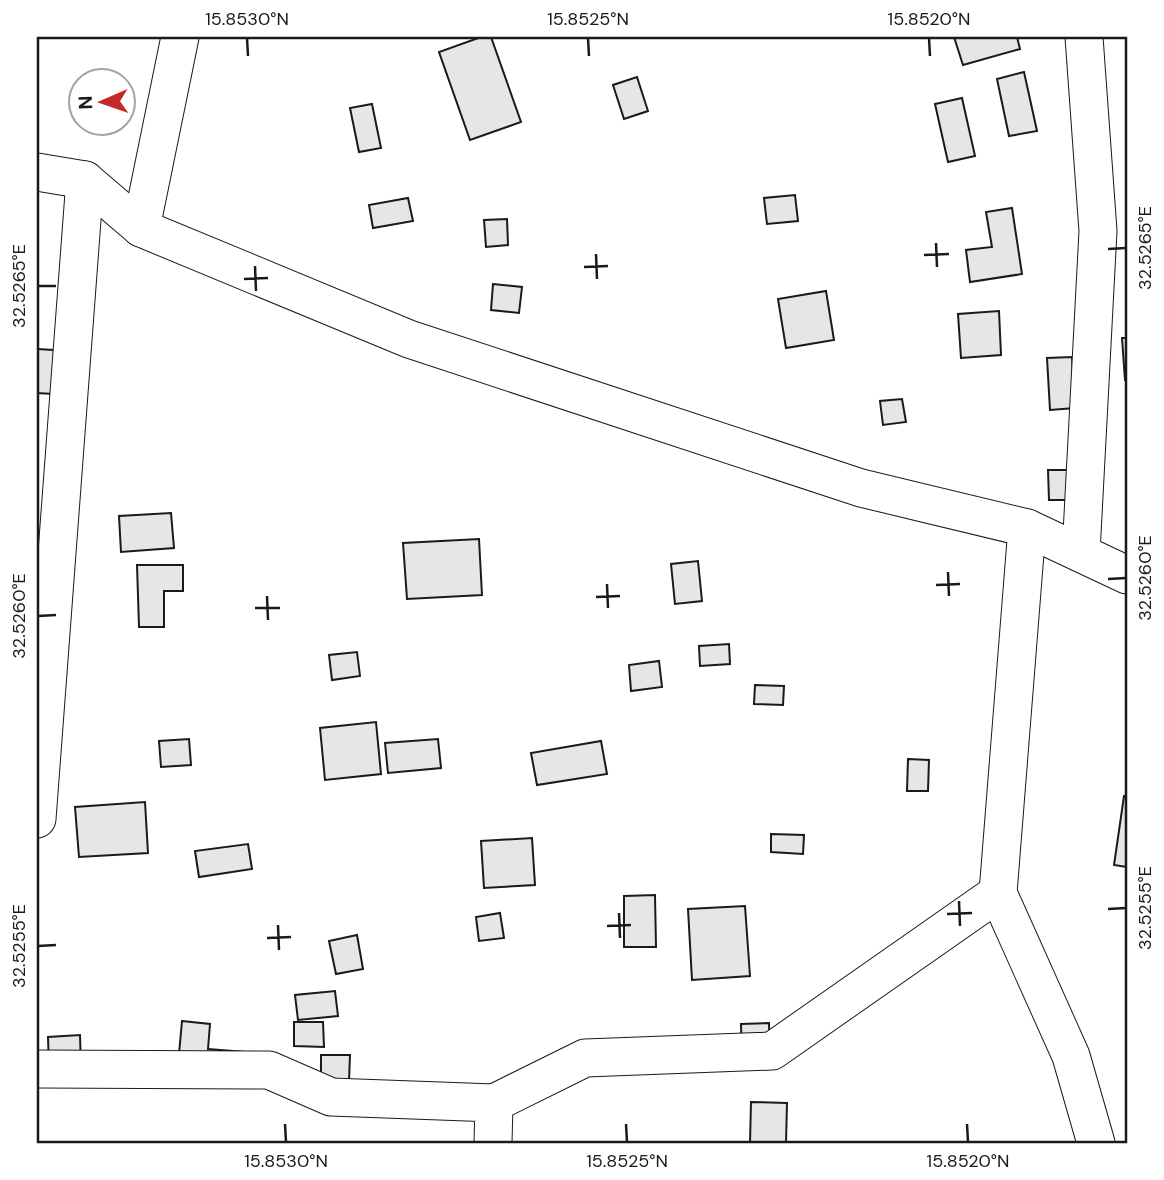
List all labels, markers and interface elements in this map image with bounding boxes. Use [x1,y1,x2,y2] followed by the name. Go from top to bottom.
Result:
[205,7,289,31] text: 15.8530°N
[547,7,629,31] text: 15.8525°N
[888,7,970,31] text: 15.8520°N
[66,66,136,136] north arrow
[73,95,98,110] text: N
[1133,206,1157,290] text: 32.5265°E
[7,244,31,328] text: 32.5265°E
[1133,535,1157,621] text: 32.5260°E
[7,573,31,659] text: 32.5260°E
[1133,866,1157,950] text: 32.5255°E
[7,904,31,988] text: 32.5255°E
[244,1149,328,1173] text: 15.8530°N
[586,1149,668,1173] text: 15.8525°N
[927,1149,1009,1173] text: 15.8520°N

